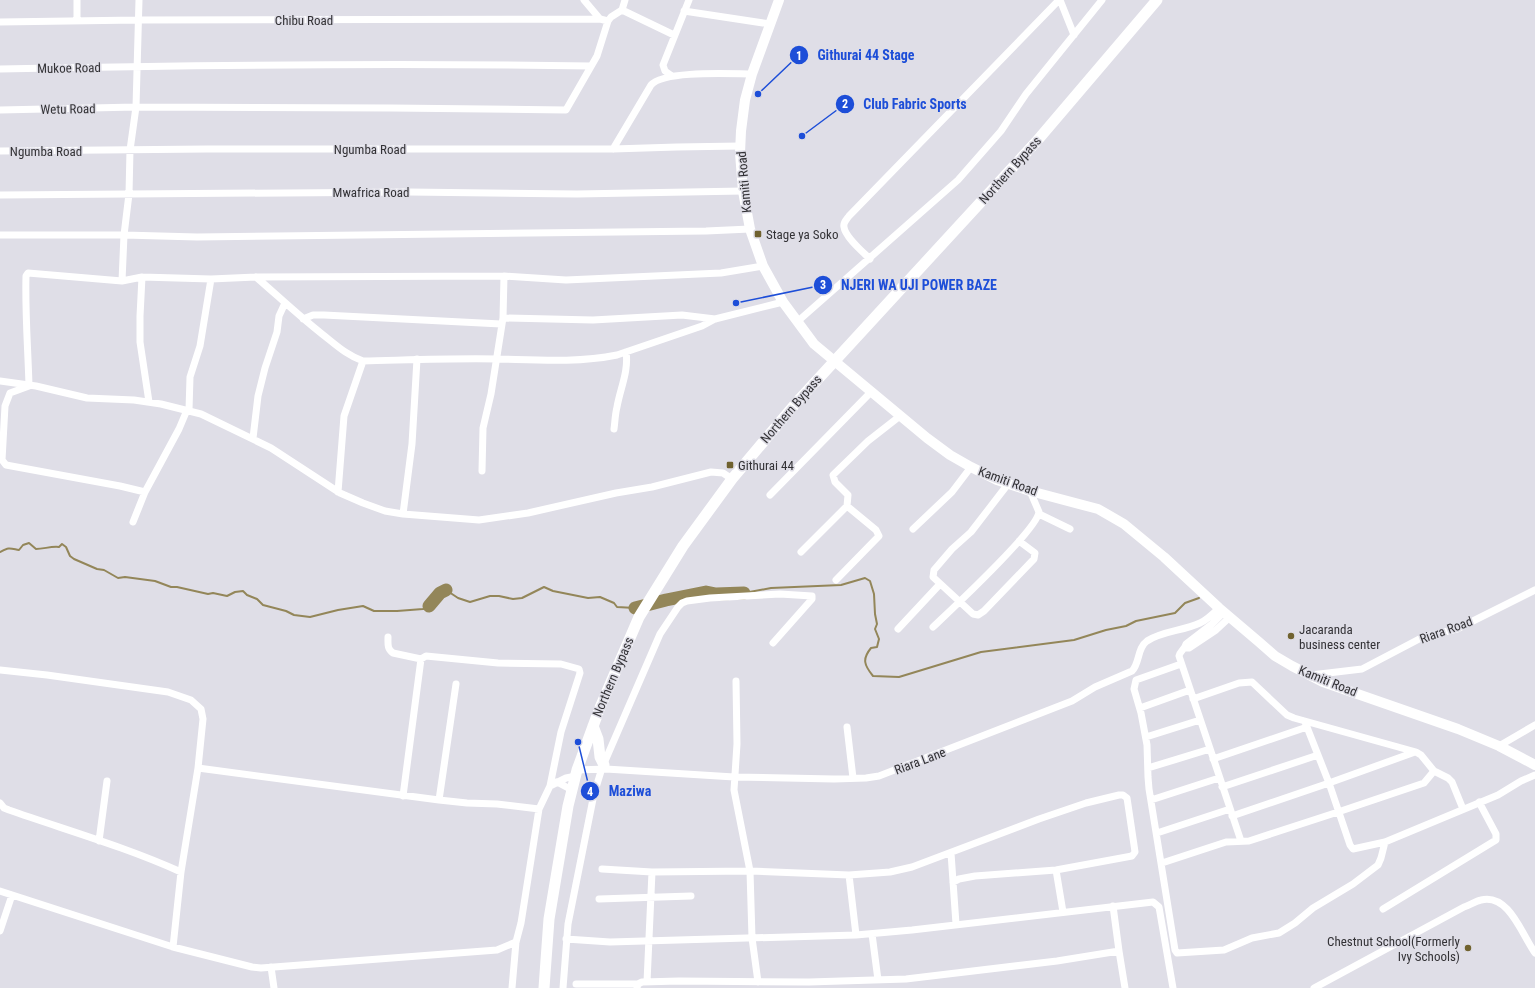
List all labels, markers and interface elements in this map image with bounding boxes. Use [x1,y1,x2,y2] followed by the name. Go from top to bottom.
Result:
[275,13,333,28] street label: Chibu Road
[789,42,922,68] callout: Githurai 44 Stage
[817,47,915,63] text: Githurai 44 Stage
[796,49,802,63] text: 1
[37,60,101,76] street label: Mukoe Road
[835,91,975,117] callout: Club Fabric Sports
[863,96,967,112] text: Club Fabric Sports
[842,97,848,111] text: 2
[40,101,96,117] street label: Wetu Road
[976,133,1044,207] street label: Northern Bypass
[334,142,406,157] street label: Ngumba Road
[10,144,82,159] street label: Ngumba Road
[734,150,754,214] street label: Kamiti Road
[333,185,409,200] street label: Mwafrica Road
[766,227,838,242] place label: Stage ya Soko
[753,229,763,239] marker: Stage ya Soko
[813,272,1005,298] callout: NJERI WA UJI POWER BAZE
[841,277,997,293] text: NJERI WA UJI POWER BAZE
[820,278,826,292] text: 3
[757,372,825,446] street label: Northern Bypass
[738,458,794,473] place label: Githurai 44
[725,460,735,470] marker: Githurai 44
[976,463,1040,499] street label: Kamiti Road
[1418,614,1474,646] street label: Riara Road
[1299,622,1380,652] place label: Jacaranda business center
[1286,631,1296,641] marker: Jacaranda business center
[589,635,637,719] street label: Northern Bypass
[1296,662,1360,700] street label: Kamiti Road
[892,744,948,778] street label: Riara Lane
[580,778,659,804] callout: Maziwa
[609,783,652,799] text: Maziwa
[587,785,593,799] text: 4
[1327,934,1461,964] place label: Chestnut School(Formerly Ivy Schools)
[1463,943,1473,953] marker: Chestnut School(Formerly Ivy Schools)

